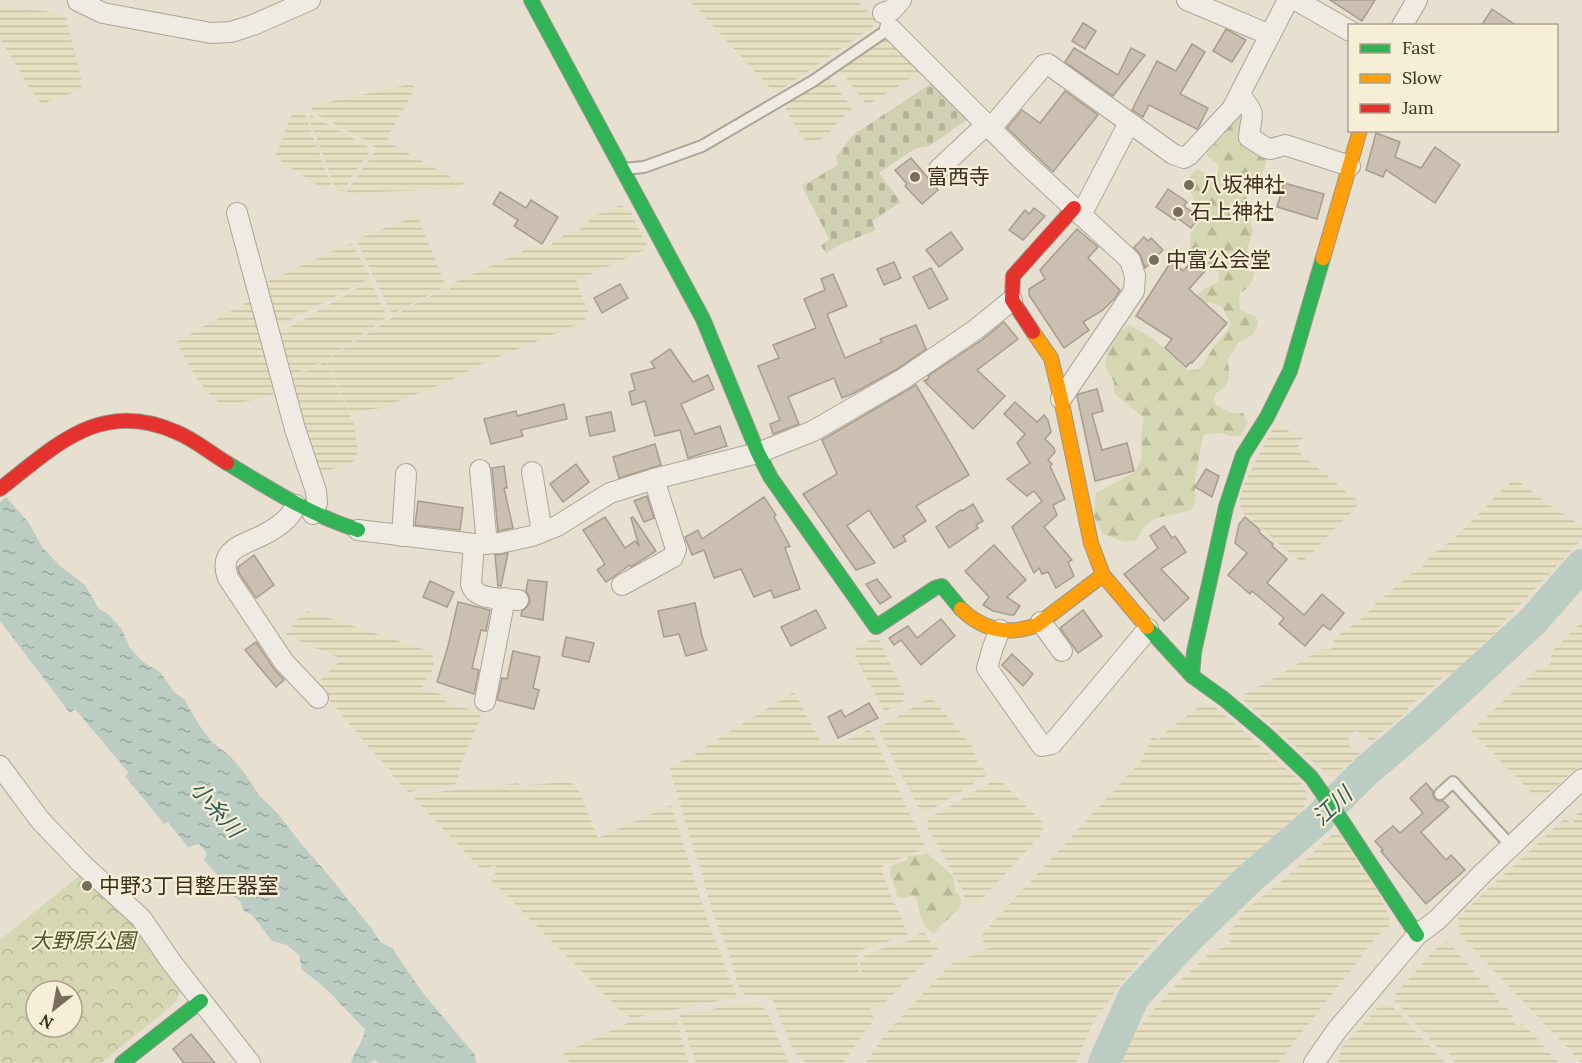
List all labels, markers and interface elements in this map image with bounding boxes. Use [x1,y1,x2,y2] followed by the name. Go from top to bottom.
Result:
[1348,24,1558,132] legend
[1402,36,1436,59] text: Fast
[1402,66,1442,89] text: Slow
[1401,96,1434,119] text: Jam
[927,163,990,190] place label: 富西寺
[908,170,922,184] marker: 富西寺
[1201,171,1285,198] place label: 八坂神社
[1182,178,1196,192] marker: 八坂神社
[1190,198,1274,225] place label: 石上神社
[1171,205,1185,219] marker: 石上神社
[1166,246,1271,273] place label: 中富公会堂
[1147,253,1161,267] marker: 中富公会堂
[185,775,251,845] water label: 小糸川
[1306,779,1359,831] water label: 江川
[99,872,279,899] place label: 中野3丁目整圧器室
[80,879,94,893] marker: 中野3丁目整圧器室
[31,927,138,954] park label: 大野原公園
[24,979,84,1039] north arrow
[36,1010,57,1034] text: N

